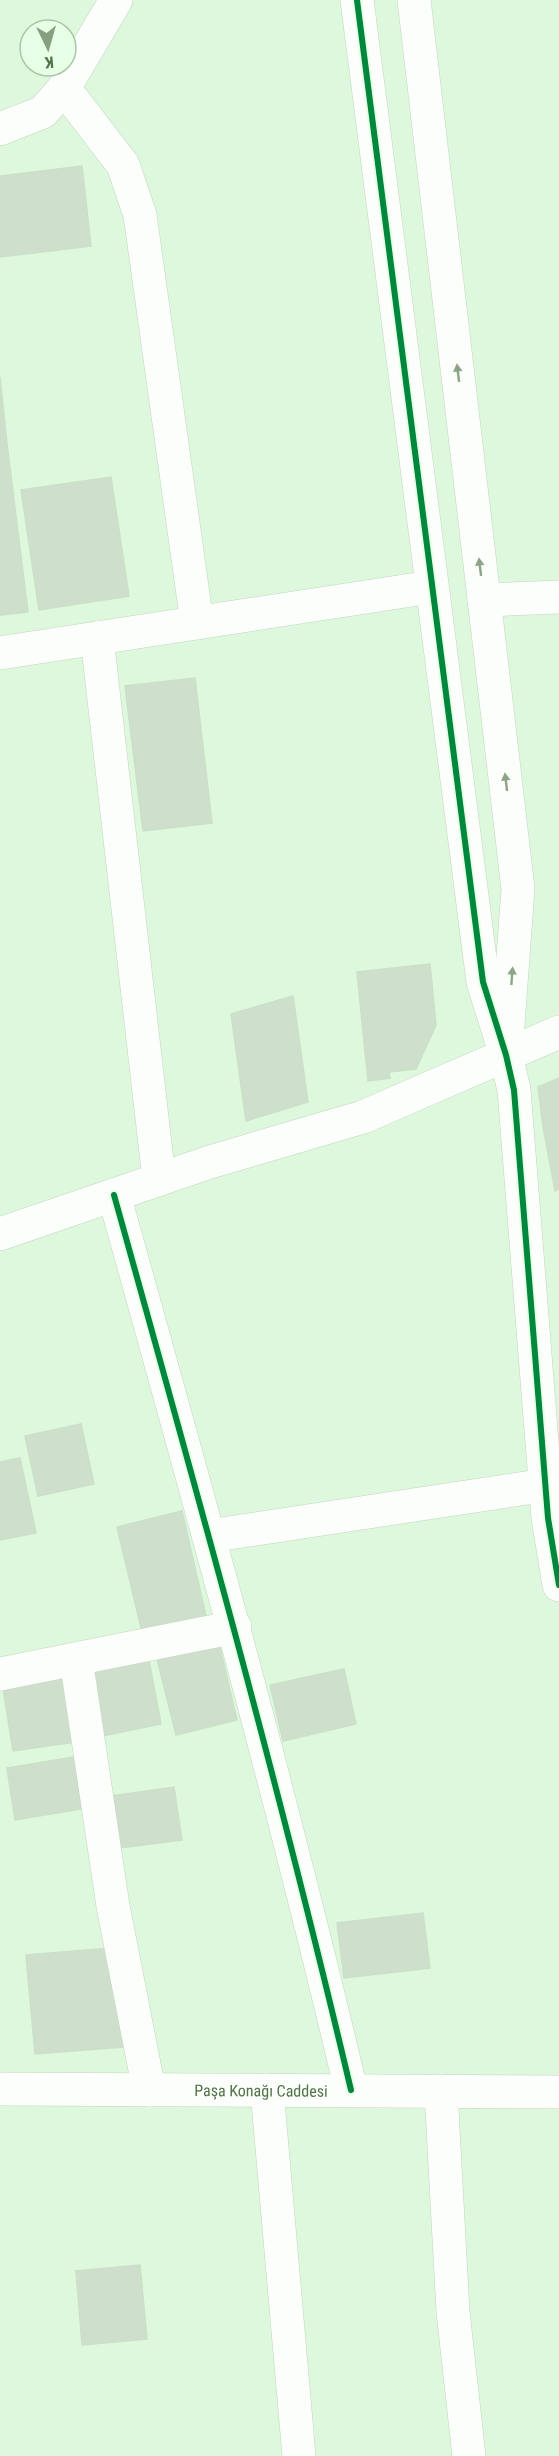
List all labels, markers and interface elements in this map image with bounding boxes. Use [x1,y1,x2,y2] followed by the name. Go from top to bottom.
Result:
[18,18,78,78] north arrow
[44,53,55,72] text: K
[453,364,463,383] one-way arrow
[476,558,485,577] one-way arrow
[501,772,510,791] one-way arrow
[507,966,517,985] one-way arrow
[194,2081,328,2101] street label: Paşa Konağı Caddesi

